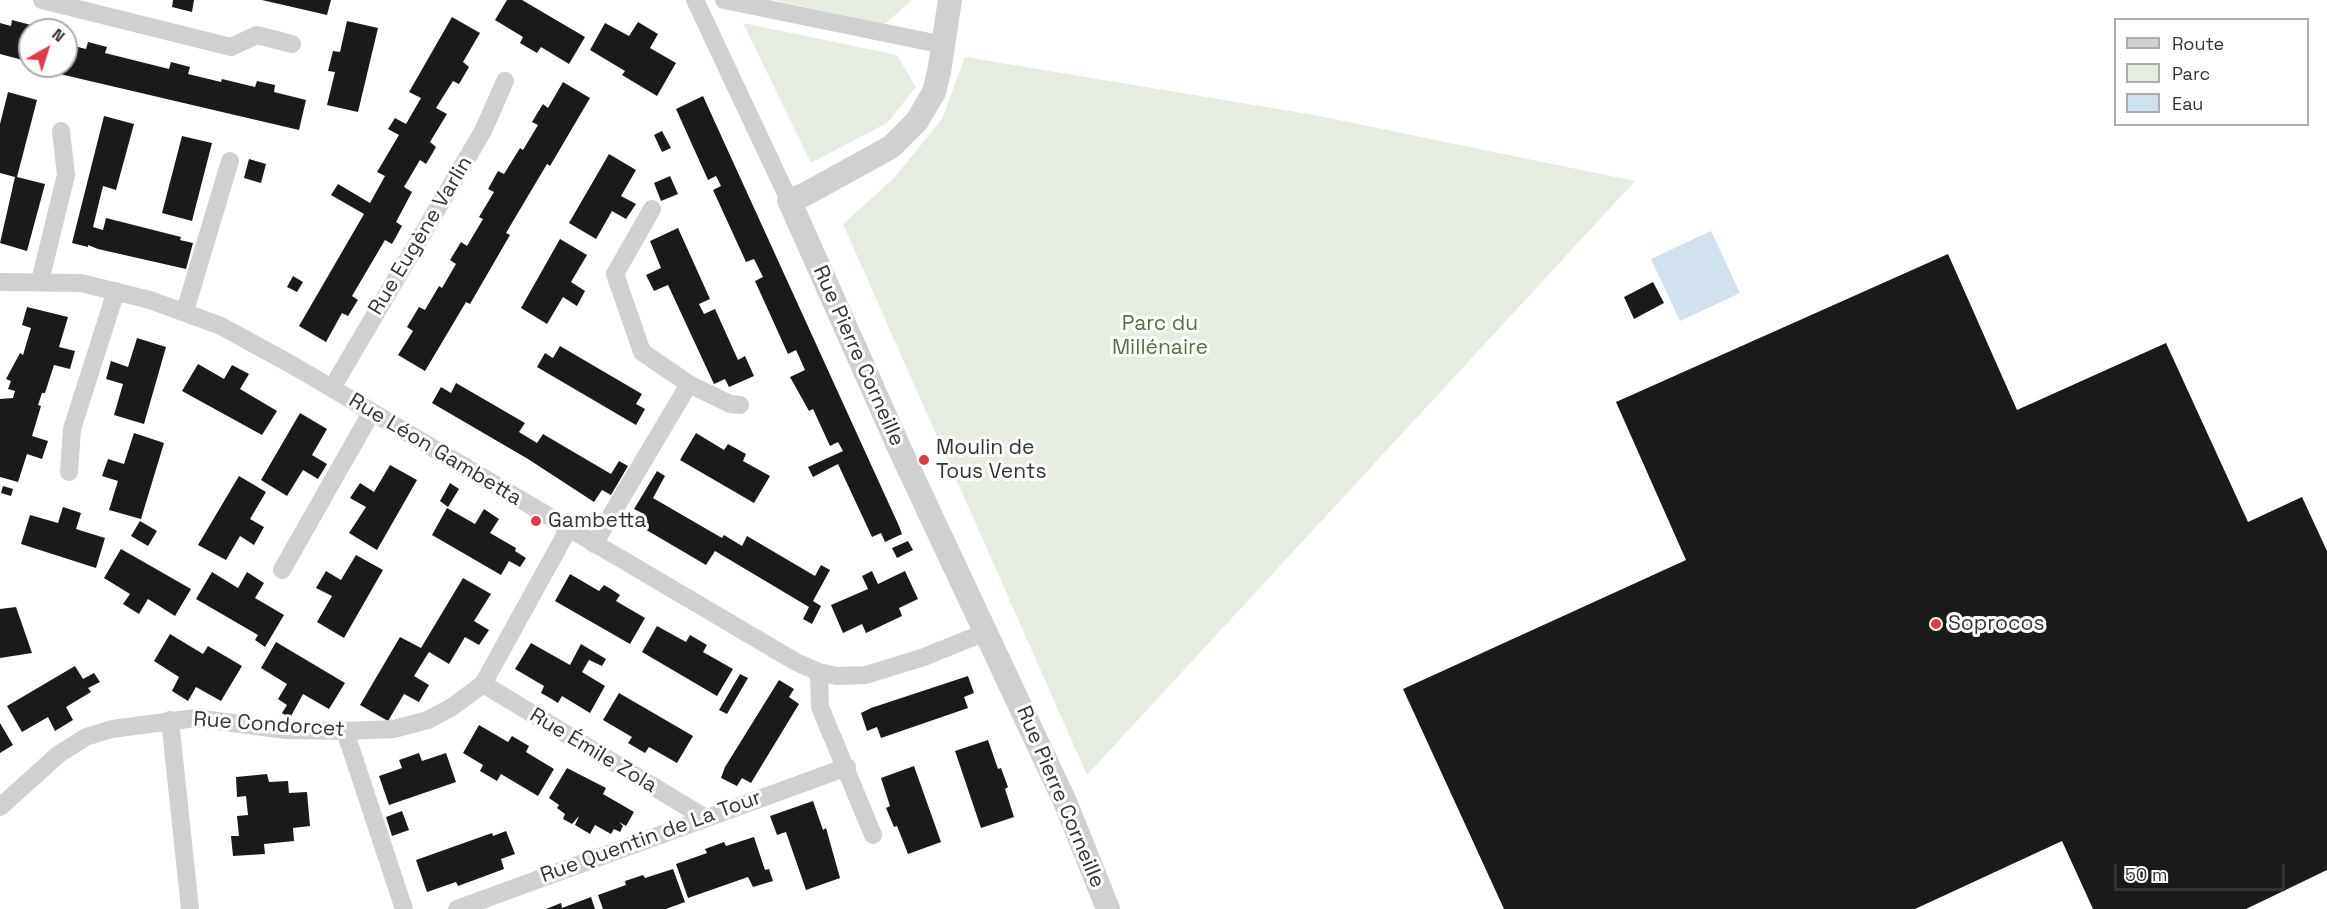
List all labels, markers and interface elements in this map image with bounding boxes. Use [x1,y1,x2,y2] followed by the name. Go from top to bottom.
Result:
[18,18,78,78] north arrow
[2114,18,2309,126] legend
[48,24,69,47] text: N
[2172,32,2224,55] text: Route
[2172,62,2210,85] text: Parc
[2172,92,2203,115] text: Eau
[364,152,478,320] street label: Rue Eugène Varlin
[807,262,909,450] street label: Rue Pierre Corneille
[1112,311,1208,361] park label: Parc du Millénaire
[344,388,526,512] street label: Rue Léon Gambetta
[936,435,1046,485] place label: Moulin de Tous Vents
[917,453,931,467] marker: Moulin de Tous Vents
[548,508,646,534] place label: Gambetta
[529,514,543,528] marker: Gambetta
[1948,611,2044,637] place label: Soprocos
[1929,617,1943,631] marker: Soprocos
[1010,702,1110,892] street label: Rue Pierre Corneille
[525,703,661,799] street label: Rue Émile Zola
[193,707,345,743] street label: Rue Condorcet
[537,785,765,889] street label: Rue Quentin de La Tour
[2117,852,2288,890] scale bar
[2125,863,2167,886] text: 50 m

